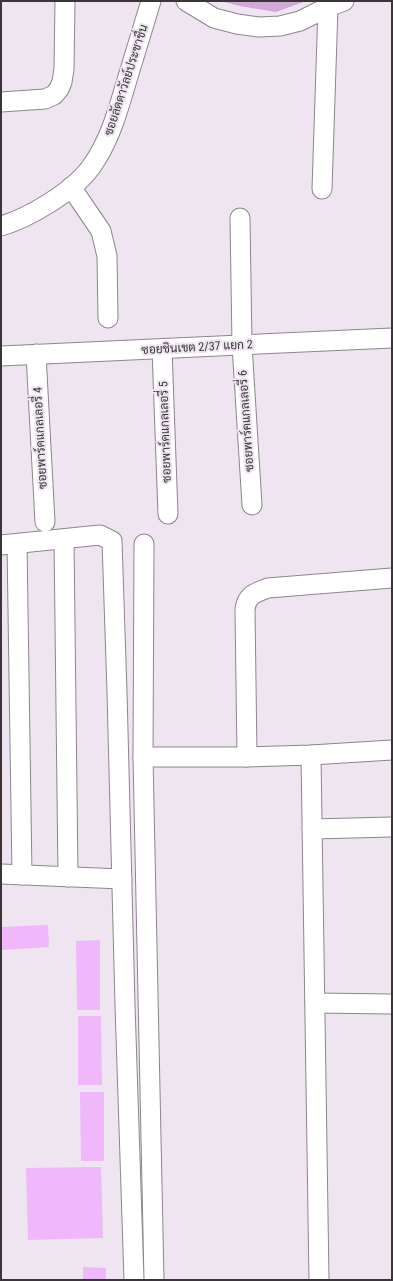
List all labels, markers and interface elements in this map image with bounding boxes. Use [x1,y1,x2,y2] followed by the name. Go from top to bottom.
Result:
[98,21,151,137] street label: ซอยลัดดาวัลย์ประชาชื่น
[141,337,253,357] street label: ซอยชินเขต 2/37 แยก 2
[231,370,257,473] street label: ซอยพาร์คแกลเลอรี่ 6
[152,381,174,483] street label: ซอยพาร์คแกลเลอรี่ 5
[26,387,50,489] street label: ซอยพาร์คแกลเลอรี่ 4

